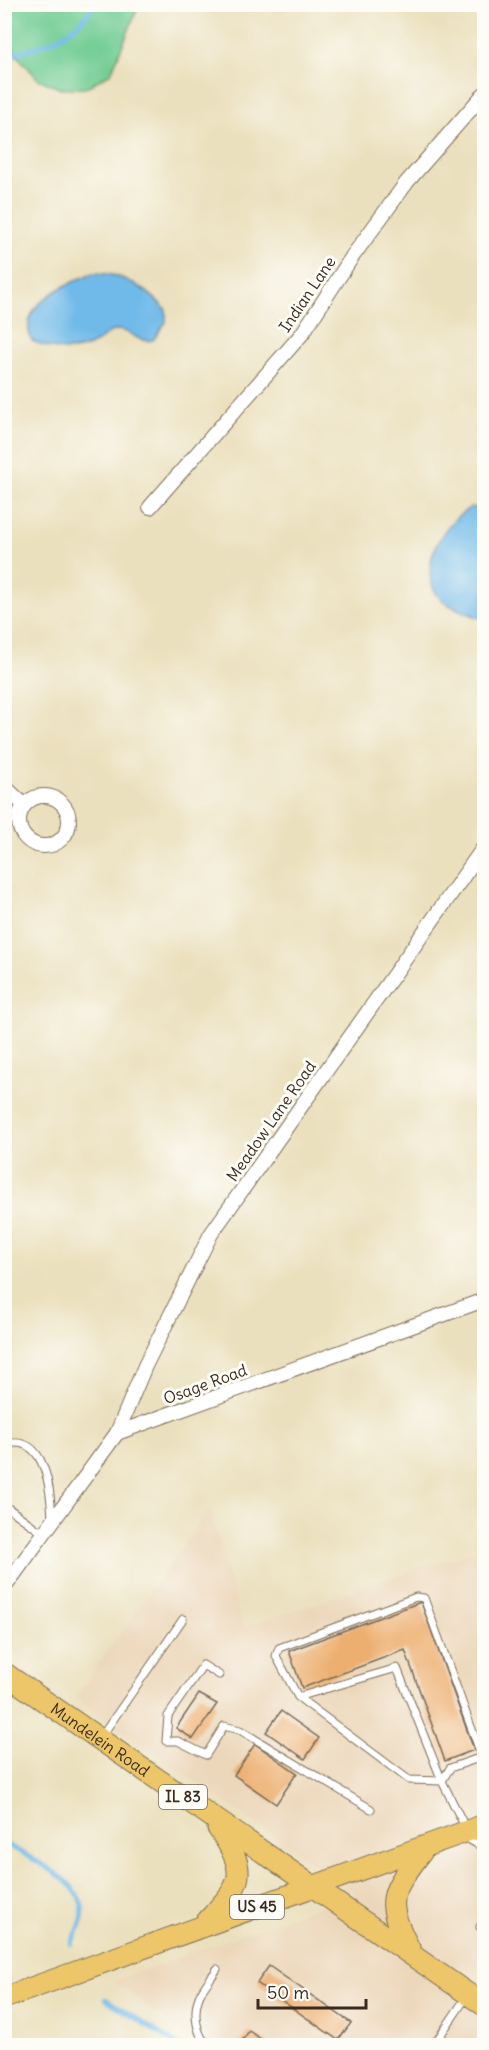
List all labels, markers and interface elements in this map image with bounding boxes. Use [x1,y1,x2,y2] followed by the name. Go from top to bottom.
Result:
[274,252,340,336] street label: Indian Lane
[222,1057,320,1185] street label: Meadow Lane Road
[160,1360,250,1408] street label: Osage Road
[47,1698,154,1781] street label: Mundelein Road
[159,1785,207,1809] road number: IL 83
[230,1895,284,1919] road number: US 45
[258,1972,366,2010] scale bar
[267,1981,309,2004] text: 50 m

